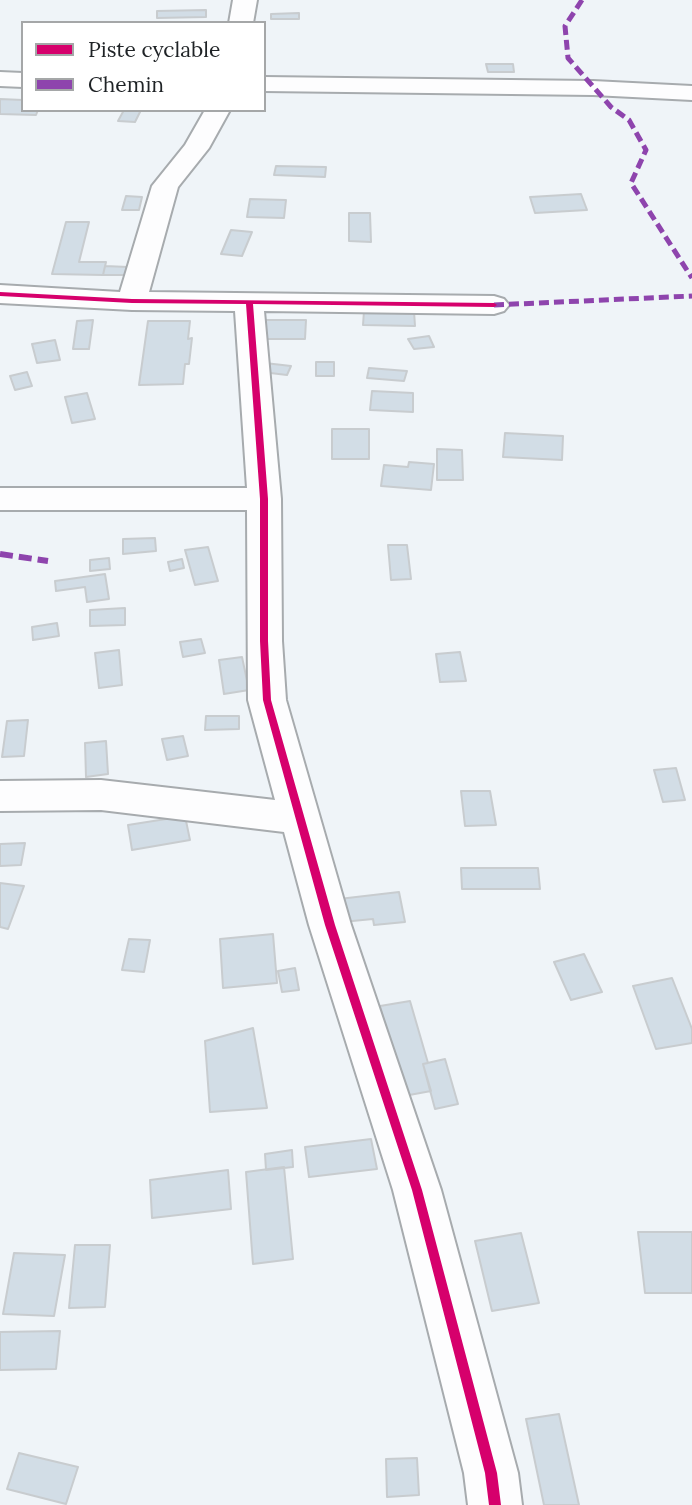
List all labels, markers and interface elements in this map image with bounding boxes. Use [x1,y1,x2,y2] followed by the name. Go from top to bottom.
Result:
[21,21,266,112] legend
[88,36,220,63] text: Piste cyclable
[88,71,164,98] text: Chemin

